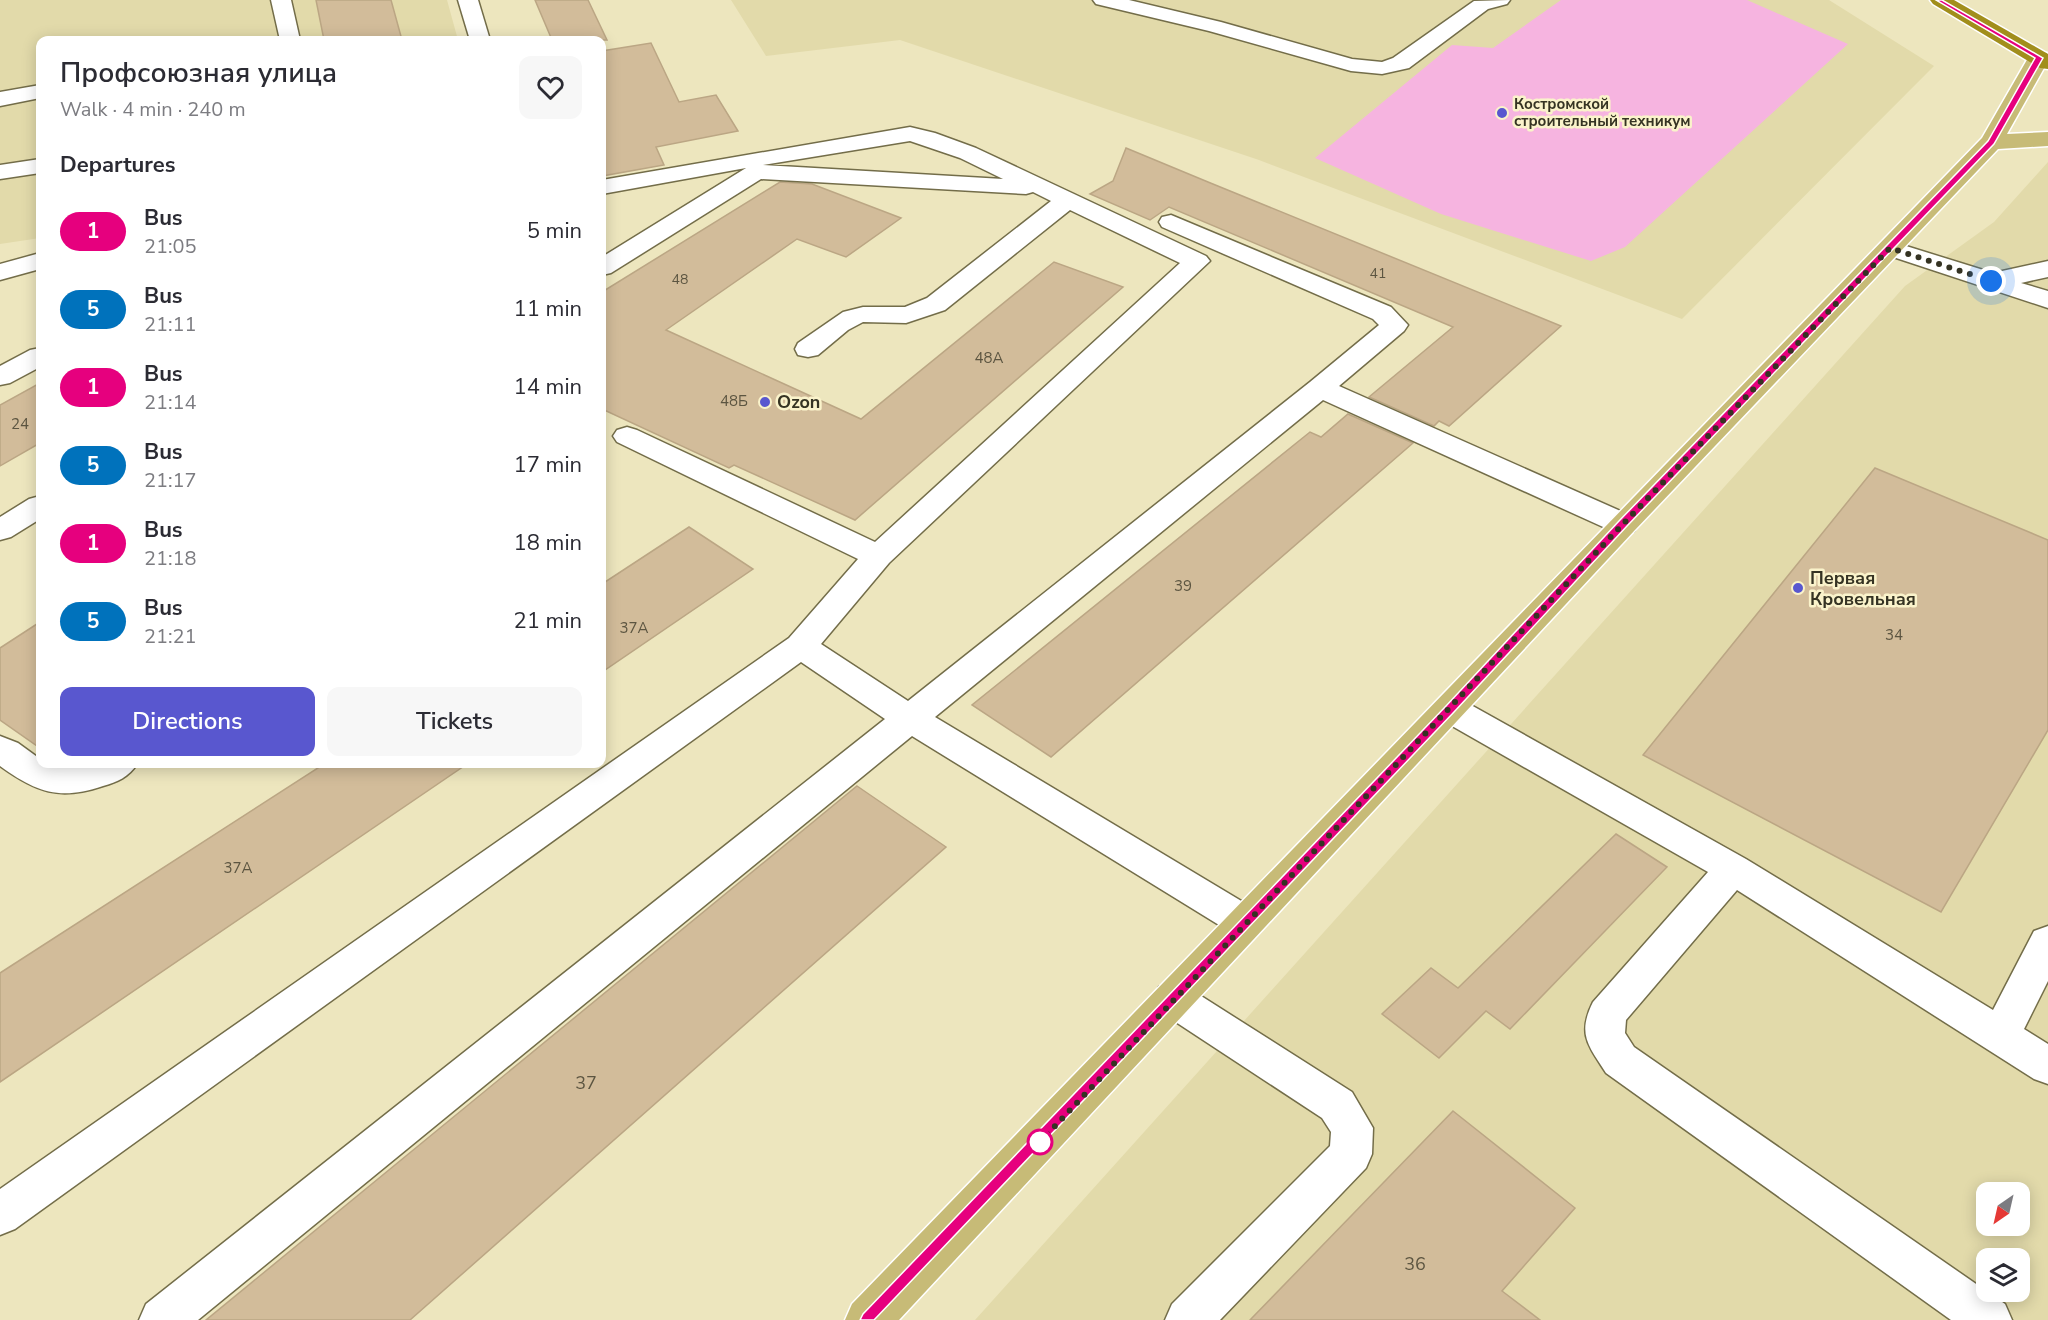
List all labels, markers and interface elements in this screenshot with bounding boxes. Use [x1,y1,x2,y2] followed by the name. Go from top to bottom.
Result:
[60,54,337,92] text: Профсоюзная улица
[519,56,582,119] button: heart
[1514,94,1691,131] place label: Костромской строительный техникум
[60,96,246,123] text: Walk · 4 min · 240 m
[1495,106,1509,120] marker: Костромской строительный техникум
[60,150,175,180] text: Departures
[144,203,183,233] text: Bus
[527,216,582,246] text: 5 min
[87,217,99,245] text: 1
[144,233,197,260] text: 21:05
[1370,264,1386,283] house number: 41
[1976,266,2006,296] your location
[672,270,688,289] house number: 48
[144,281,183,311] text: Bus
[514,294,582,324] text: 11 min
[87,295,99,323] text: 5
[144,311,197,338] text: 21:11
[975,348,1004,368] house number: 48А
[144,359,183,389] text: Bus
[514,372,582,402] text: 14 min
[87,373,99,401] text: 1
[144,389,197,416] text: 21:14
[777,390,820,414] place label: Ozon
[720,391,748,411] house number: 48Б
[758,395,772,409] marker: Ozon
[11,414,29,434] house number: 24
[144,437,183,467] text: Bus
[514,450,582,480] text: 17 min
[87,451,99,479] text: 5
[144,467,197,494] text: 21:17
[144,515,183,545] text: Bus
[514,528,582,558] text: 18 min
[87,529,99,557] text: 1
[144,545,197,572] text: 21:18
[1810,566,1916,611] place label: Первая Кровельная
[1174,576,1192,596] house number: 39
[1791,581,1805,595] marker: Первая Кровельная
[144,593,183,623] text: Bus
[514,606,582,636] text: 21 min
[87,607,99,635] text: 5
[620,618,649,638] house number: 37А
[144,623,197,650] text: 21:21
[1885,625,1903,645] house number: 34
[60,687,315,756] button: Directions
[327,687,582,756] button: Tickets
[224,858,253,878] house number: 37А
[575,1071,597,1095] house number: 37
[1027,1129,1053,1155] unlabelled marker
[1976,1182,2030,1236] north arrow
[1976,1182,2030,1302] map controls
[1976,1248,2030,1302] button: layers
[1404,1252,1426,1276] house number: 36

